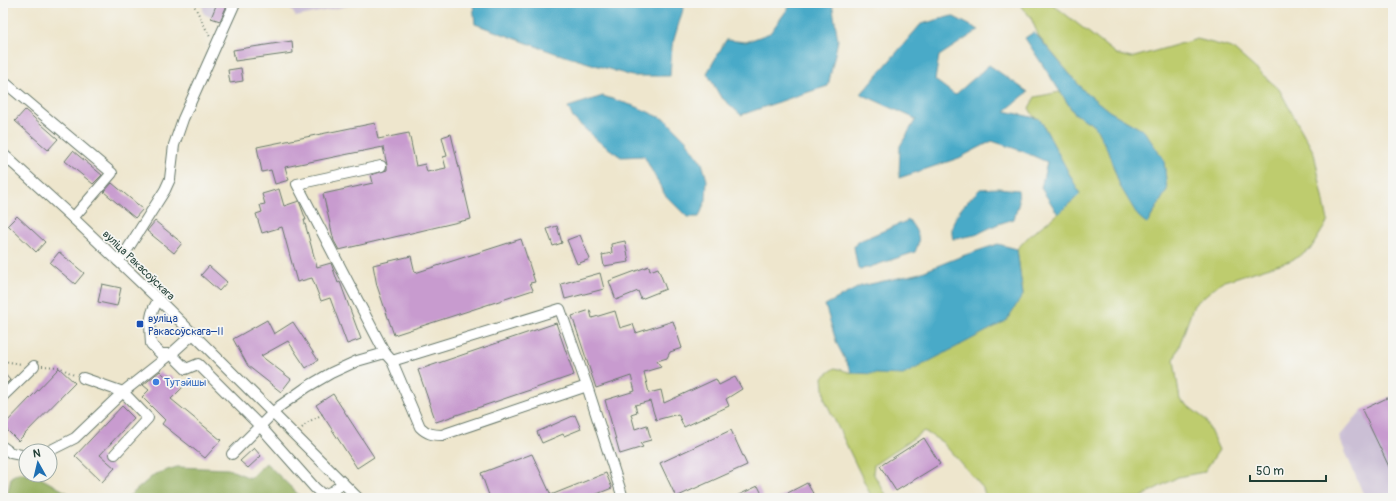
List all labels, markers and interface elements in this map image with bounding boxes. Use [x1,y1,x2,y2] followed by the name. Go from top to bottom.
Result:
[100,228,177,303] street label: вуліца Ракасоўскага
[148,312,224,338] place label: вуліца Ракасоўскага–II
[135,319,145,329] marker: вуліца Ракасоўскага–II
[164,376,206,389] place label: Тутэйшы
[151,377,161,387] marker: Тутэйшы
[18,443,58,483] north arrow
[32,447,42,461] text: N
[1250,457,1326,483] scale bar
[1256,464,1284,479] text: 50 m

